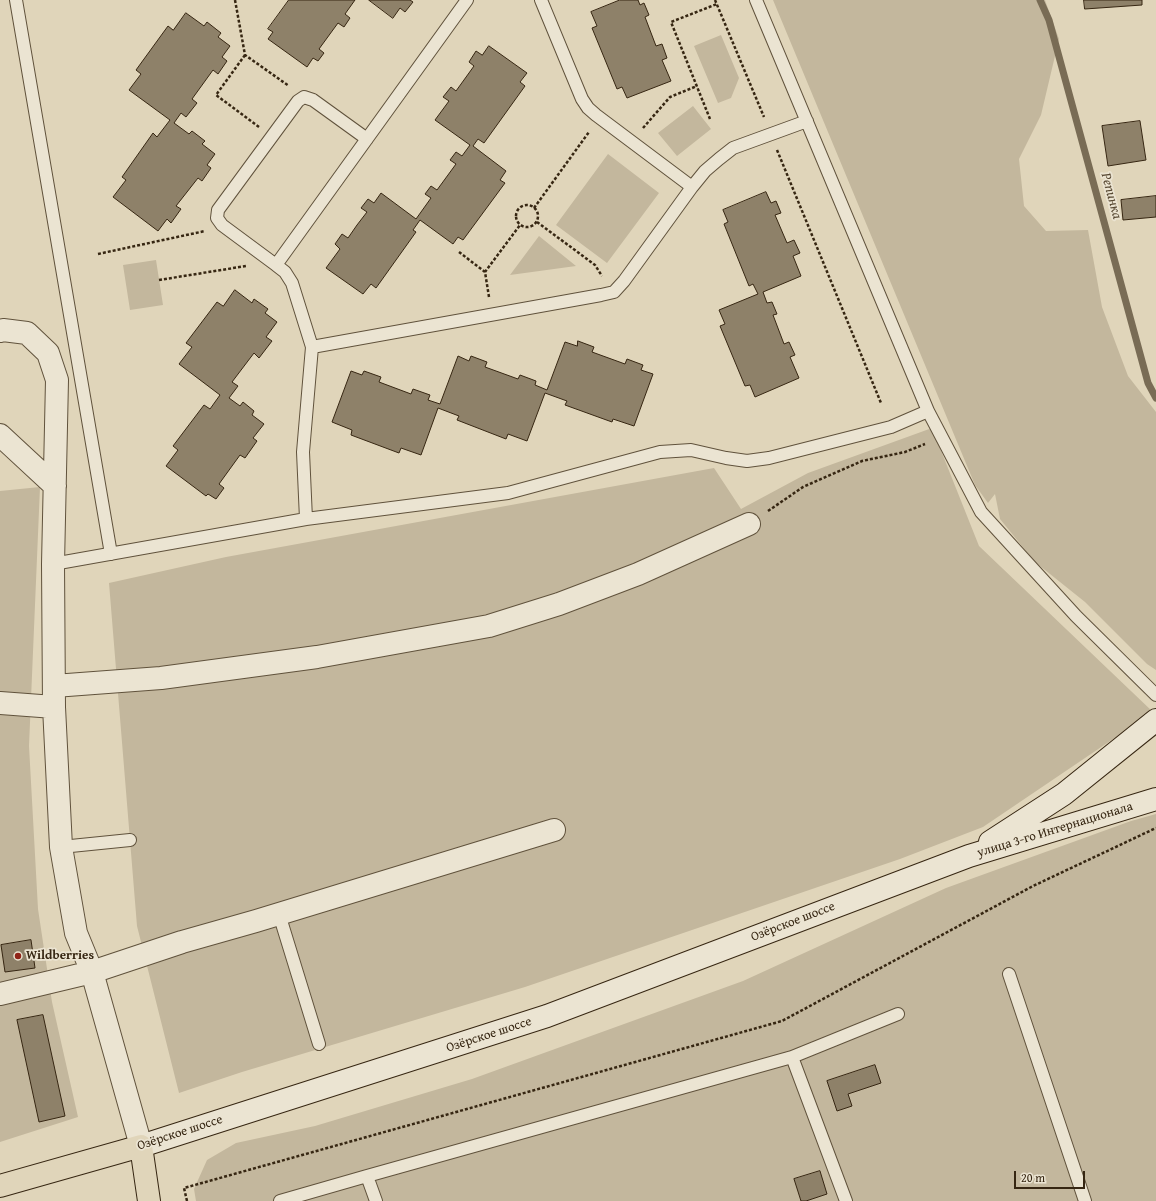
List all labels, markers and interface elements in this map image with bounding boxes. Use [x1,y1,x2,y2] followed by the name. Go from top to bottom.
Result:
[1097,171,1125,221] water label: Репинка
[975,799,1135,861] street label: улица 3-го Интернационала
[749,899,837,945] street label: Озёрское шоссе
[26,948,94,964] place label: Wildberries
[13,951,23,961] marker: Wildberries
[444,1014,534,1056] street label: Озёрское шоссе
[135,1112,225,1154] street label: Озёрское шоссе
[1016,1163,1087,1189] scale bar
[1021,1169,1045,1186] text: 20 m

